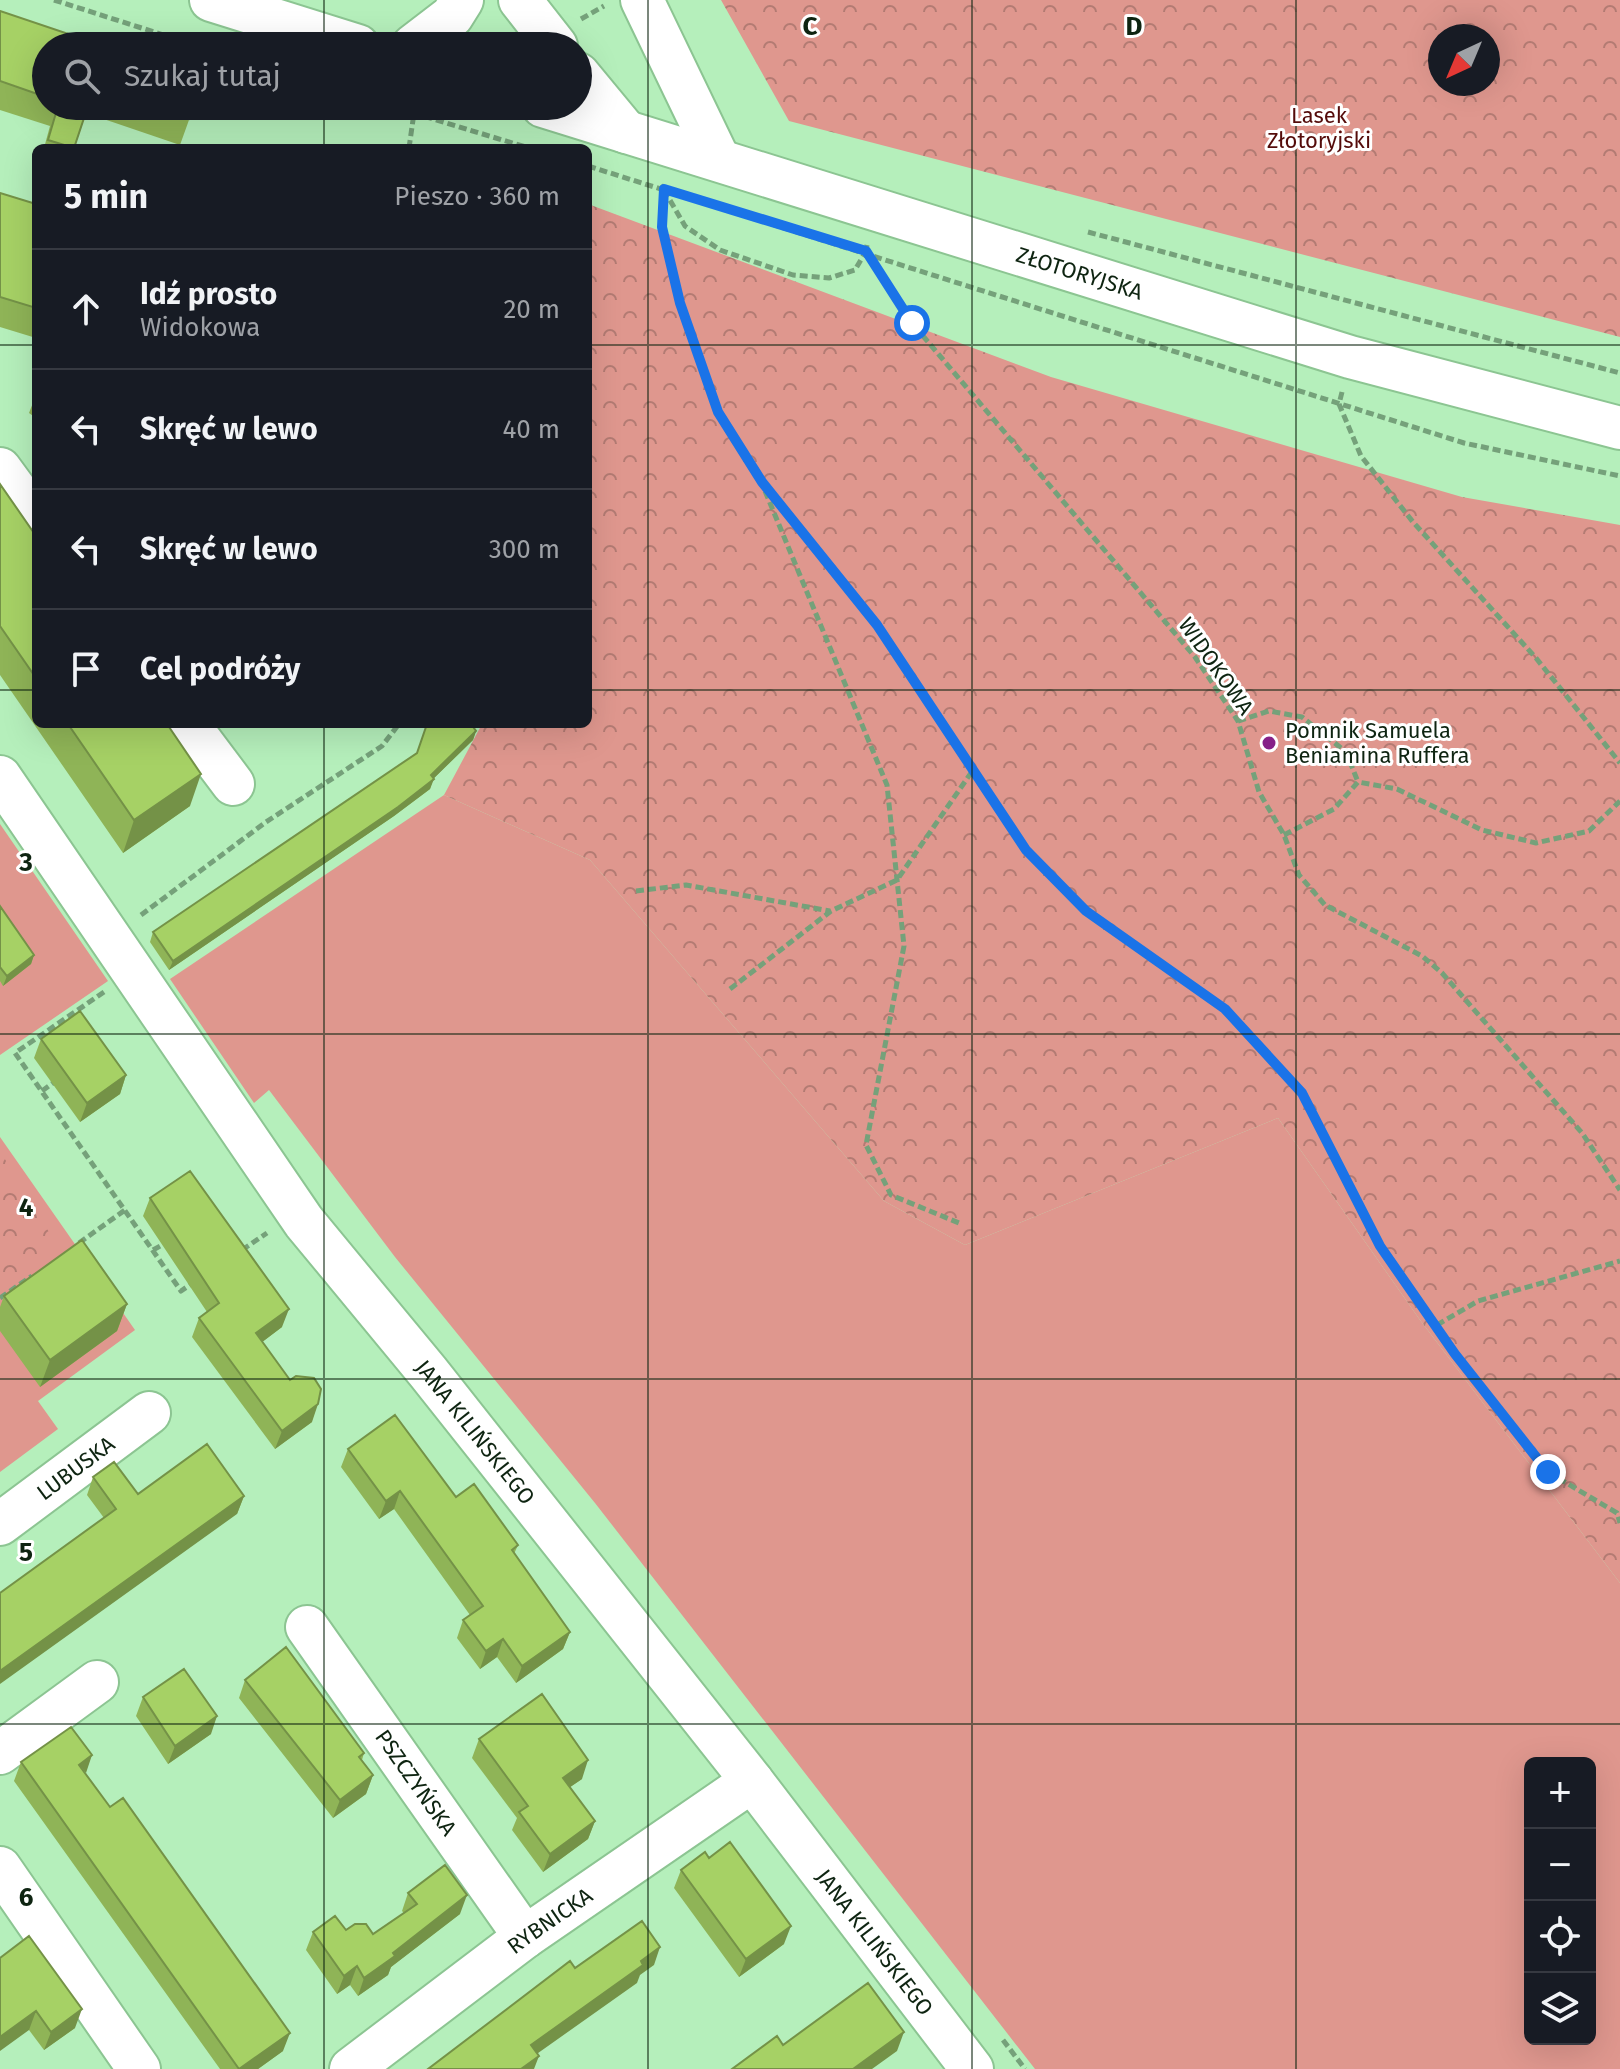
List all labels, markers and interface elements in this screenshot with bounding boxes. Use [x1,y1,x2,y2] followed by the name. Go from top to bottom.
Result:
[803,11,818,42] text: C
[1126,11,1143,42] text: D
[1428,24,1500,96] north arrow
[32,32,592,120] search box
[60,54,104,98] icon: search
[124,58,281,94] text: Szukaj tutaj
[1267,102,1371,154] park label: Lasek Złotoryjski
[64,176,148,217] text: 5 min
[394,181,560,212] text: Pieszo · 360 m
[1013,241,1147,305] street label: ZŁOTORYJSKA
[140,276,277,312] text: Idź prosto
[64,287,108,331] icon: ahead
[503,294,560,325] text: 20 m
[894,305,930,341] route start
[140,312,260,343] text: Widokowa
[64,407,108,451] icon: left
[140,411,318,447] text: Skręć w lewo
[502,414,560,445] text: 40 m
[64,527,108,571] icon: left
[140,531,318,567] text: Skręć w lewo
[489,534,560,565] text: 300 m
[1173,612,1260,720] street label: WIDOKOWA
[64,647,108,691] icon: arrive
[140,651,300,687] text: Cel podróży
[1285,717,1470,769] place label: Pomnik Samuela Beniamina Ruffera
[1260,734,1278,752] marker: Pomnik Samuela Beniamina Ruffera
[18,847,33,878] text: 3
[19,1192,34,1223] text: 4
[410,1354,541,1510] street label: JANA KILIŃSKIEGO
[31,1430,120,1506] street label: LUBUSKA
[1530,1454,1566,1490] route end
[19,1537,33,1568] text: 5
[370,1724,463,1841] street label: PSZCZYŃSKA
[1524,1757,1596,2045] map controls
[1524,1757,1596,1829] button: +
[1524,1829,1596,1901] button: −
[811,1864,939,2021] street label: JANA KILIŃSKIEGO
[502,1881,598,1959] street label: RYBNICKA
[19,1882,34,1913] text: 6
[1524,1901,1596,1973] button: locate
[1524,1973,1596,2045] button: layers

